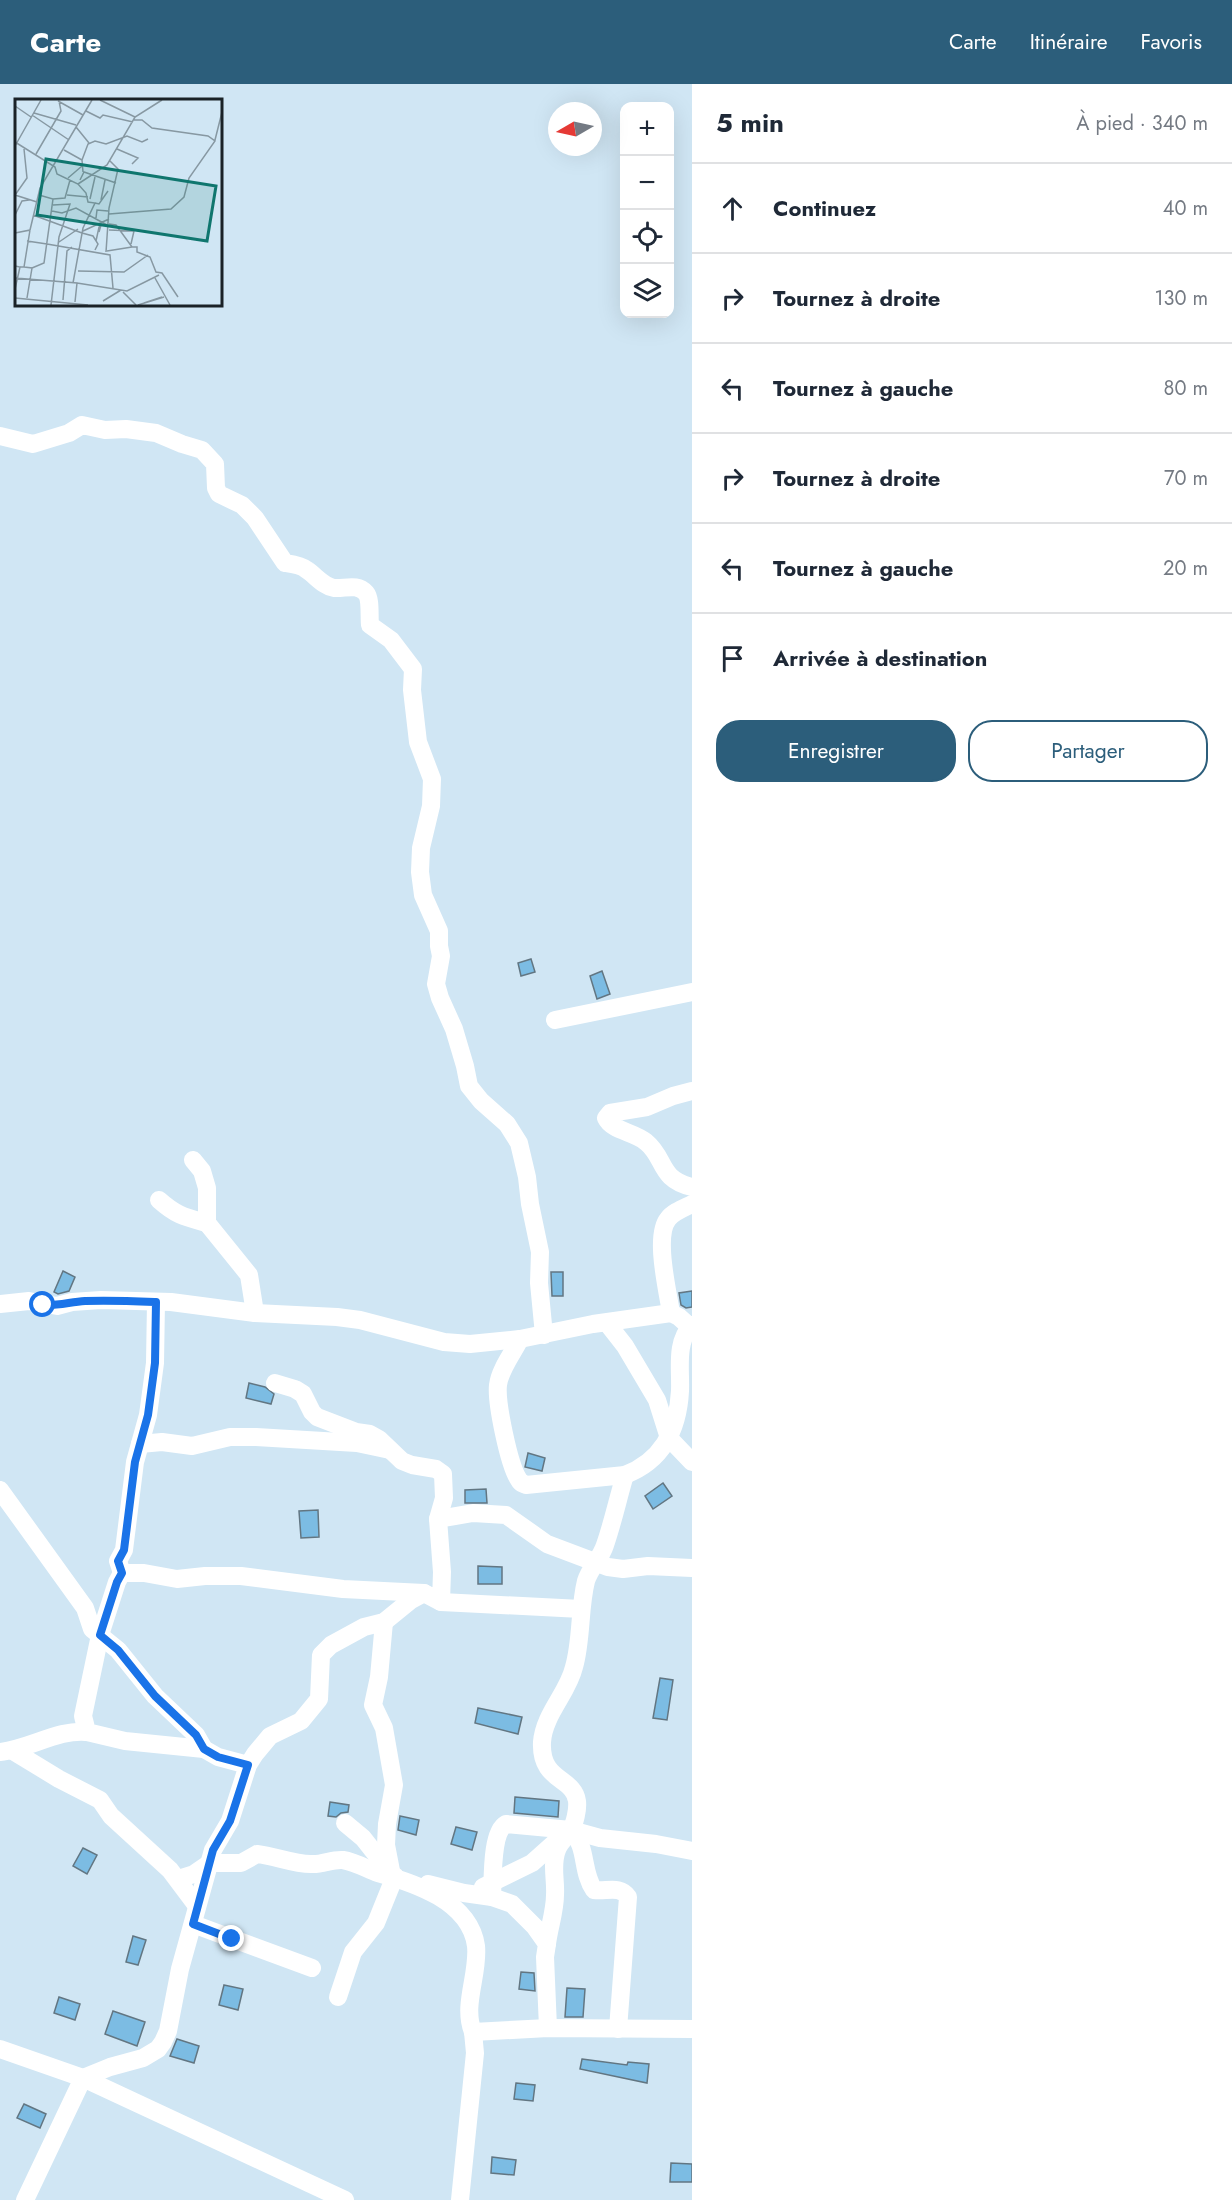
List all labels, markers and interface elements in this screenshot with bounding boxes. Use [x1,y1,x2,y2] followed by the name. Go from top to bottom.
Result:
[30,22,101,63] text: Carte
[949,27,997,57] text: Carte
[1030,27,1108,57] text: Itinéraire
[1141,27,1202,57] text: Favoris
[15,99,222,306] inset map
[548,102,602,156] north arrow
[620,102,674,318] map controls
[620,102,674,156] button: +
[716,104,784,142] text: 5 min
[1076,109,1208,138] text: À pied · 340 m
[620,156,674,210] button: −
[716,192,749,225] icon: ahead
[773,192,876,224] text: Continuez
[1163,194,1208,223] text: 40 m
[620,210,674,264] button: locate
[620,264,674,318] button: layers
[716,282,749,315] icon: right
[773,282,940,314] text: Tournez à droite
[1154,284,1208,313] text: 130 m
[716,372,749,405] icon: left
[773,372,953,404] text: Tournez à gauche
[1163,374,1208,403] text: 80 m
[716,462,749,495] icon: right
[773,462,940,494] text: Tournez à droite
[1164,464,1208,493] text: 70 m
[716,552,749,585] icon: left
[773,552,953,584] text: Tournez à gauche
[1163,554,1208,583] text: 20 m
[716,642,749,675] icon: arrive
[773,642,987,674] text: Arrivée à destination
[716,720,956,782] button: Enregistrer
[968,720,1208,782] button: Partager
[29,1291,55,1317] route start
[218,1925,244,1951] route end

